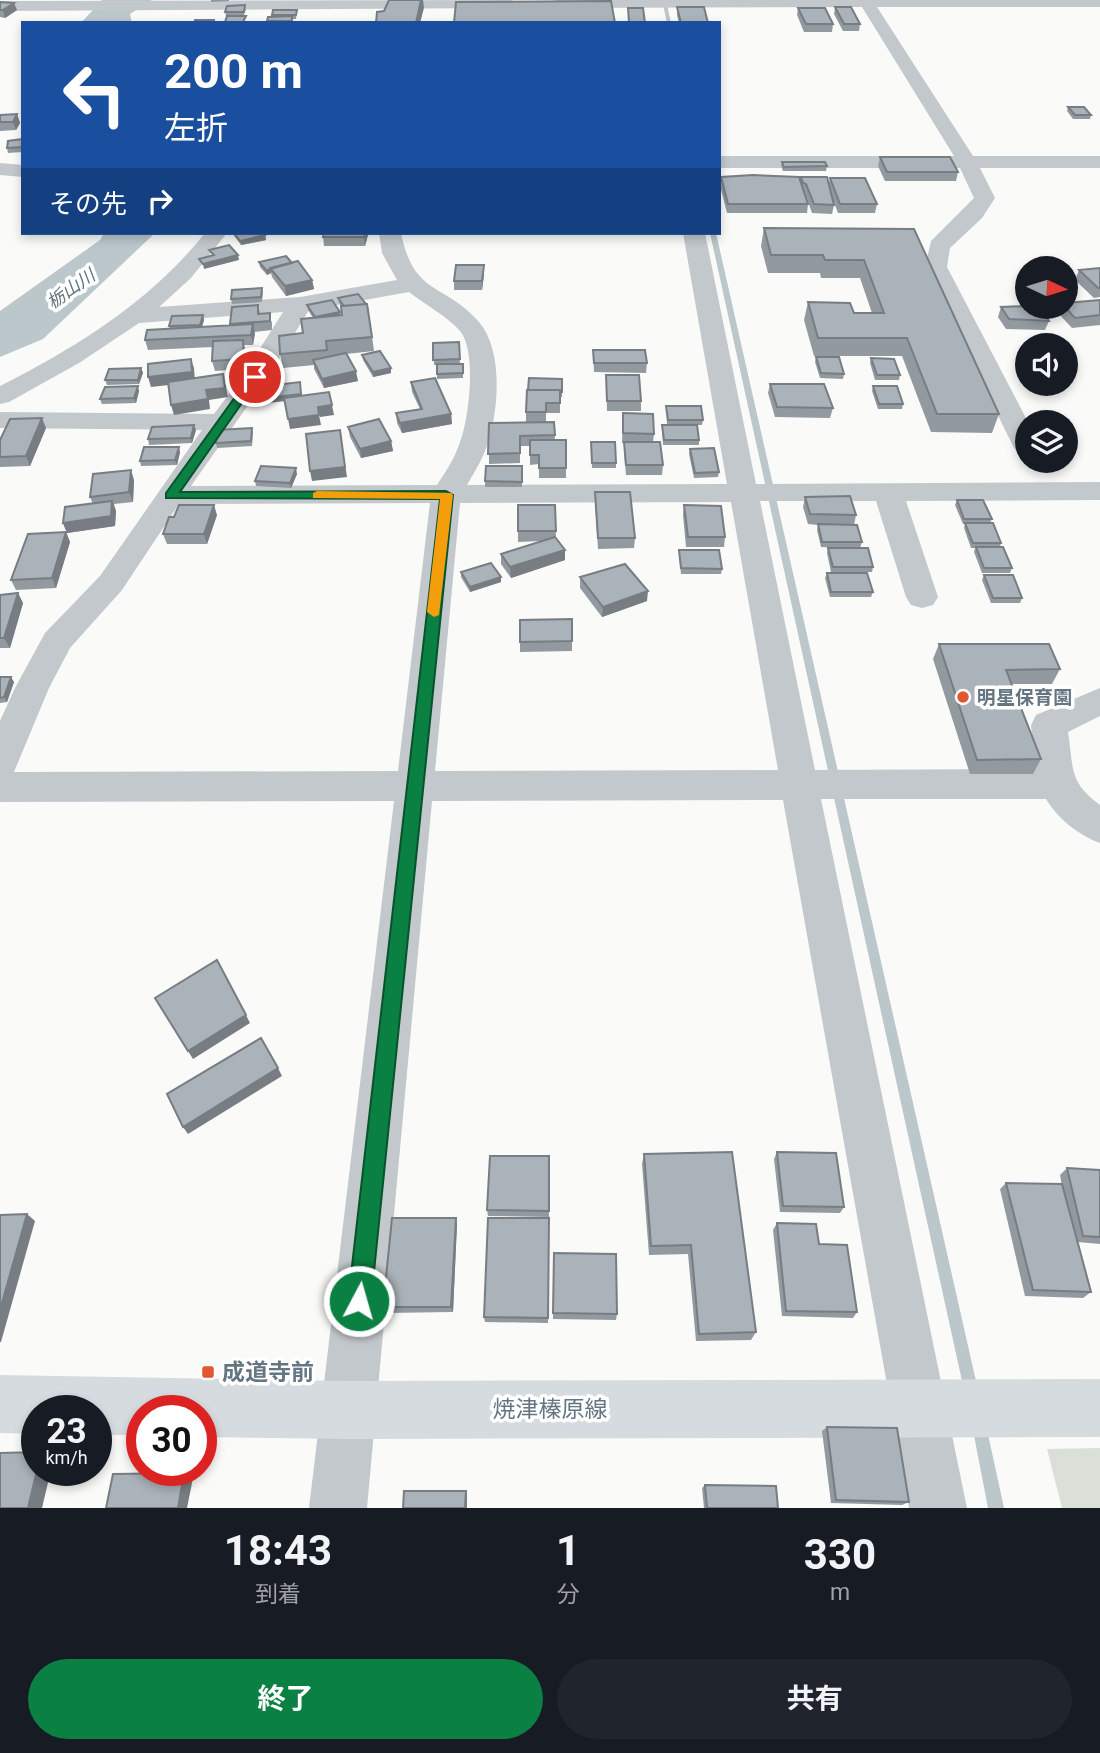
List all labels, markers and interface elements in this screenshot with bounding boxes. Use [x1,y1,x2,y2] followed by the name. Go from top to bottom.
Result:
[164,43,303,100] text: 200 m
[49,49,140,140] icon: left
[164,109,228,147] text: 左折
[141,182,179,220] icon: right
[49,189,127,219] text: その先
[1015,256,1078,318] north arrow
[1015,256,1078,473] map controls
[43,263,100,313] water label: 栃山川
[1015,333,1078,396] button: sound
[225,347,285,407] pin
[236,358,274,396] icon: arrive
[1015,410,1078,473] button: layers
[977,686,1072,709] place label: 明星保育園
[955,689,971,705] marker: 明星保育園
[322,1264,396,1338] position arrow
[222,1359,314,1386] place label: 成道寺前
[200,1364,216,1380] marker: 成道寺前
[126,1395,217,1486] speed limit sign: 30
[493,1396,608,1423] street label: 焼津榛原線
[46,1411,87,1452] text: 23
[45,1447,88,1468] text: km/h
[224,1526,332,1575] text: 18:43
[556,1526,580,1575] text: 1
[804,1530,876,1579] text: 330
[830,1579,850,1606] text: m
[255,1581,301,1608] text: 到着
[556,1581,579,1608] text: 分
[28,1659,543,1739] button: 終了
[557,1659,1072,1739] button: 共有

